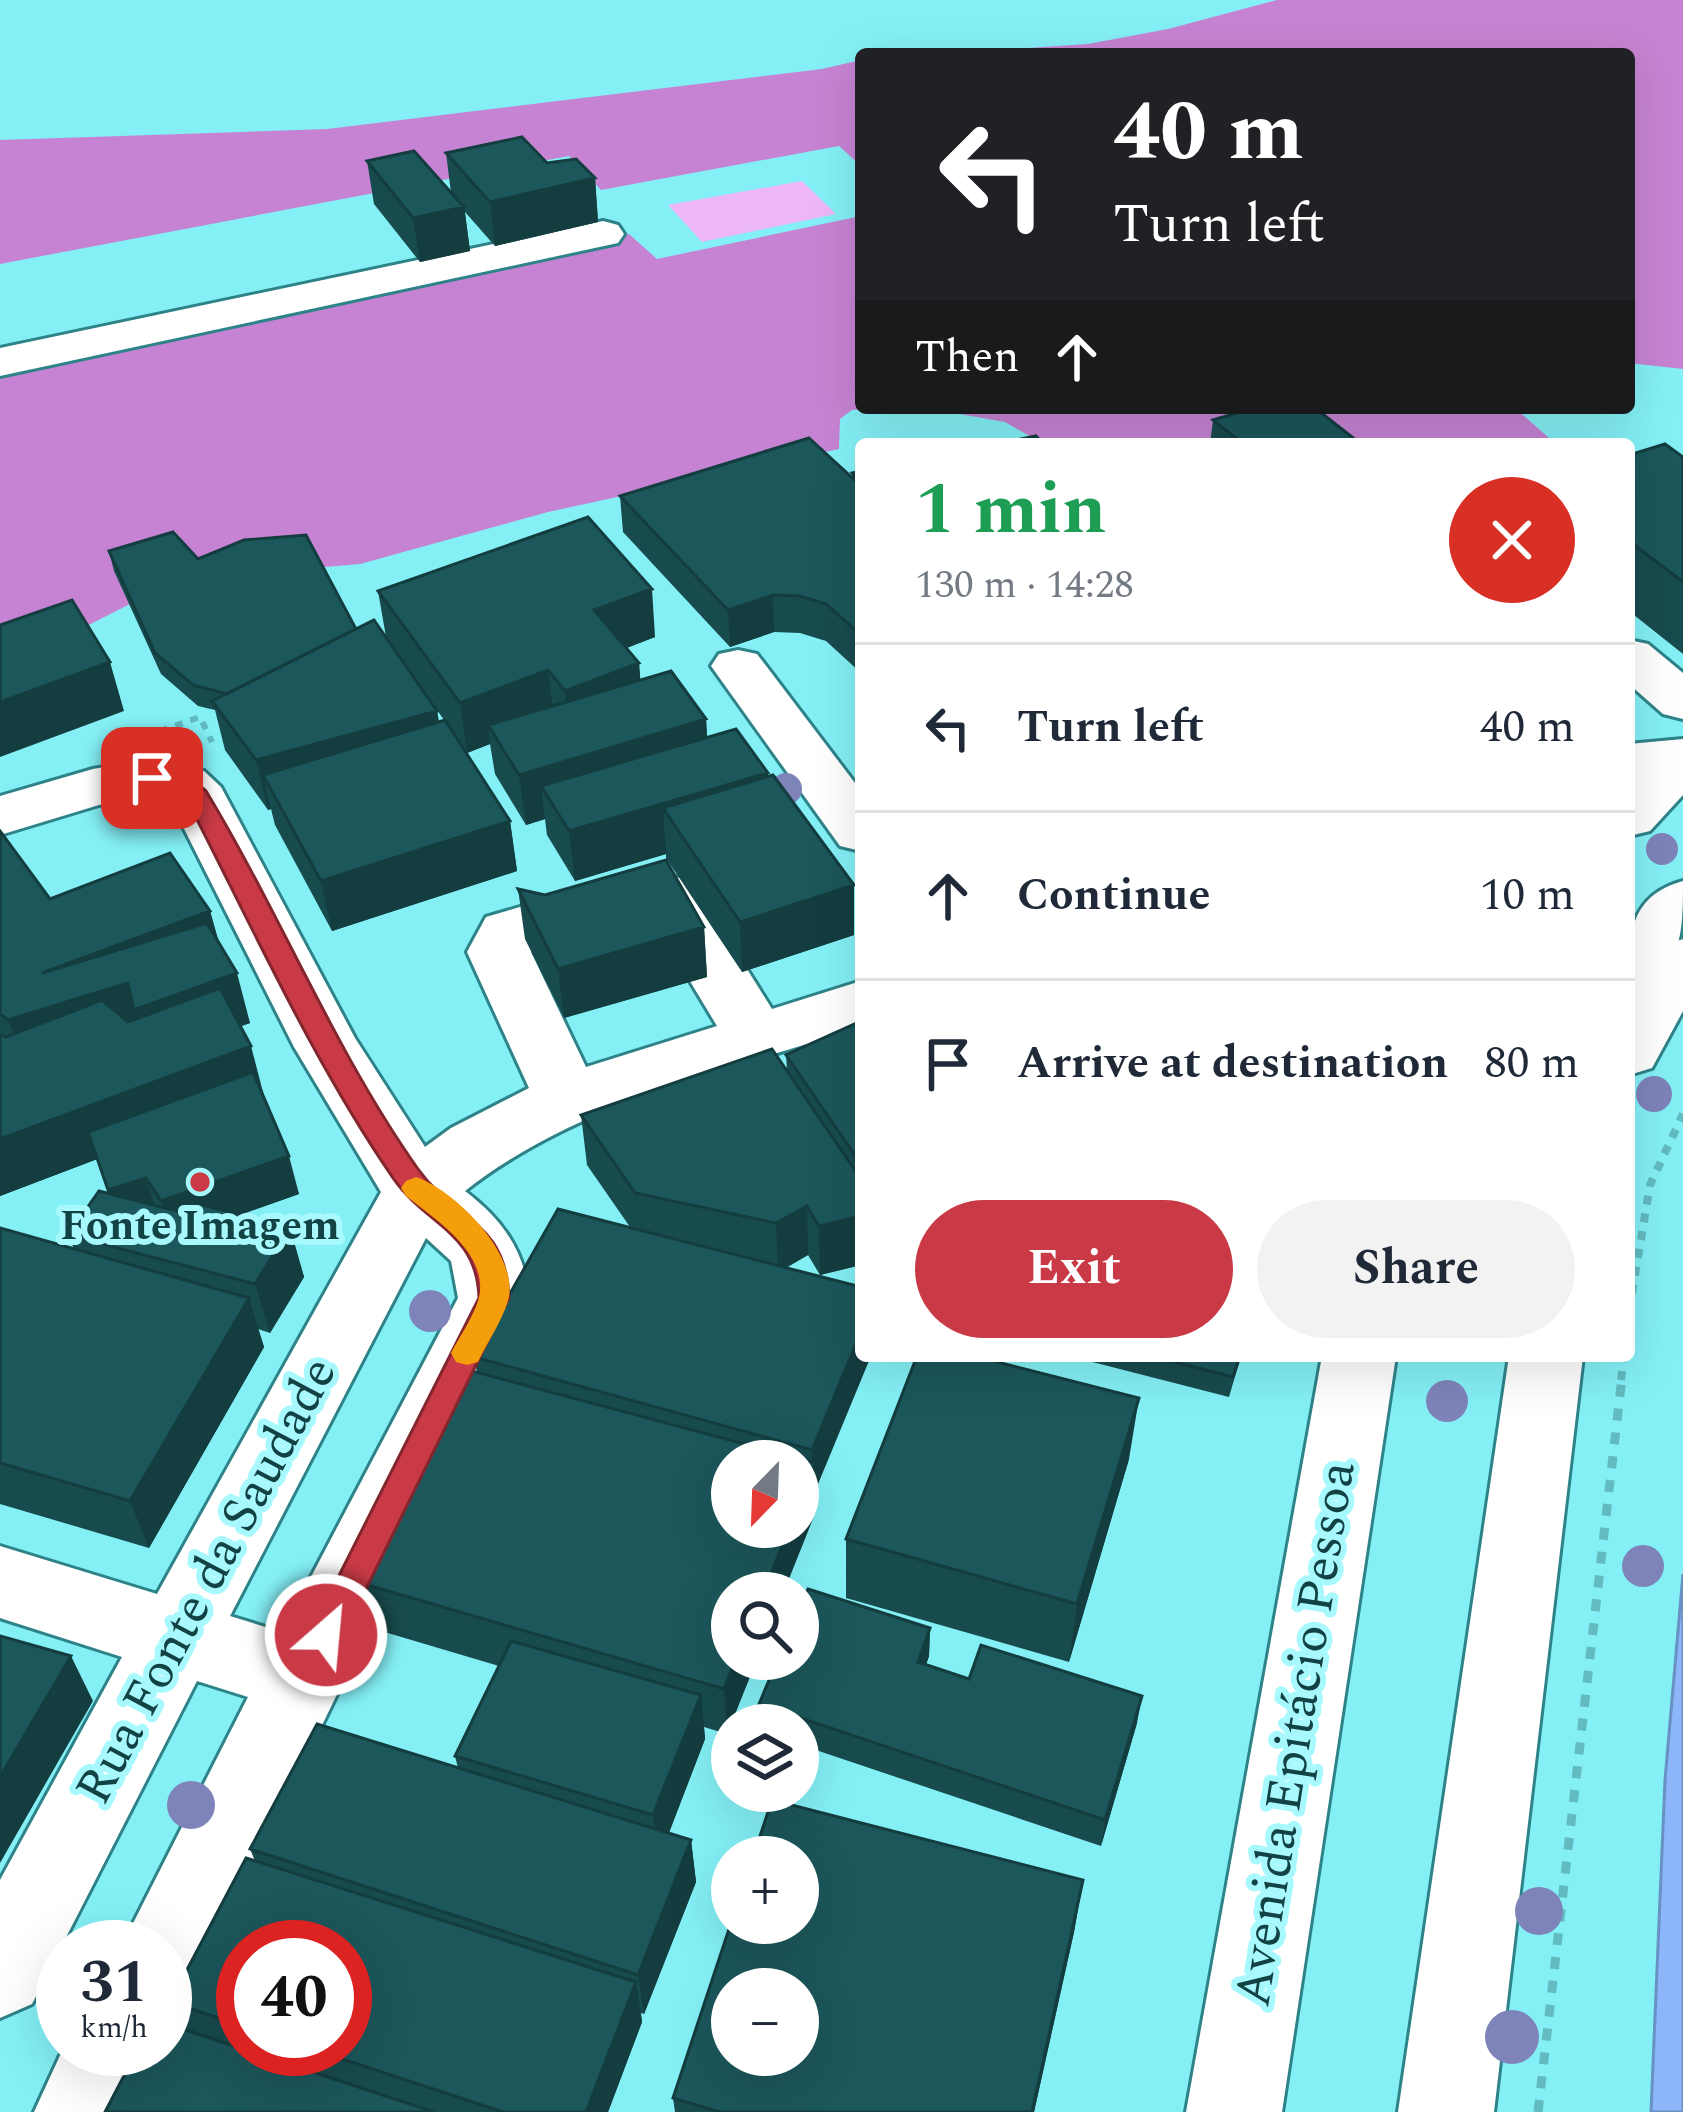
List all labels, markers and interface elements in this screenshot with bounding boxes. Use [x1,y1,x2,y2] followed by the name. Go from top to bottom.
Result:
[1113,69,1304,197] text: 40 m
[915,96,1071,252] icon: left
[1113,184,1325,266] text: Turn left
[915,323,1020,392] text: Then
[1044,324,1110,390] icon: ahead
[915,456,1107,565] text: 1 min
[1449,477,1575,603] button: close
[915,556,1134,615] text: 130 m · 14:28
[1017,693,1204,762] text: Turn left
[1480,693,1575,762] text: 40 m
[915,695,981,761] icon: left
[101,727,203,829] pin
[119,745,185,811] icon: arrive
[1017,861,1210,930] text: Continue
[1480,861,1575,930] text: 10 m
[915,863,981,929] icon: ahead
[1017,1029,1448,1098] text: Arrive at destination
[1484,1029,1579,1098] text: 80 m
[915,1031,981,1097] icon: arrive
[187,1169,213,1195] marker: Fonte Imagem
[60,1195,340,1258] place label: Fonte Imagem
[915,1200,1233,1338] button: Exit
[1257,1200,1575,1338] button: Share
[56,1343,358,1819] street label: Rua Fonte da Saudade
[711,1440,819,1548] north arrow
[711,1440,819,2076] map controls
[1214,1456,1378,2012] street label: Avenida Epitácio Pessoa
[263,1572,389,1698] position arrow
[711,1572,819,1680] button: search
[711,1704,819,1812] button: layers
[711,1836,819,1944] button: +
[216,1920,372,2076] speed limit sign: 40
[80,1937,148,2029] text: 31
[711,1968,819,2076] button: −
[80,2005,148,2051] text: km/h

